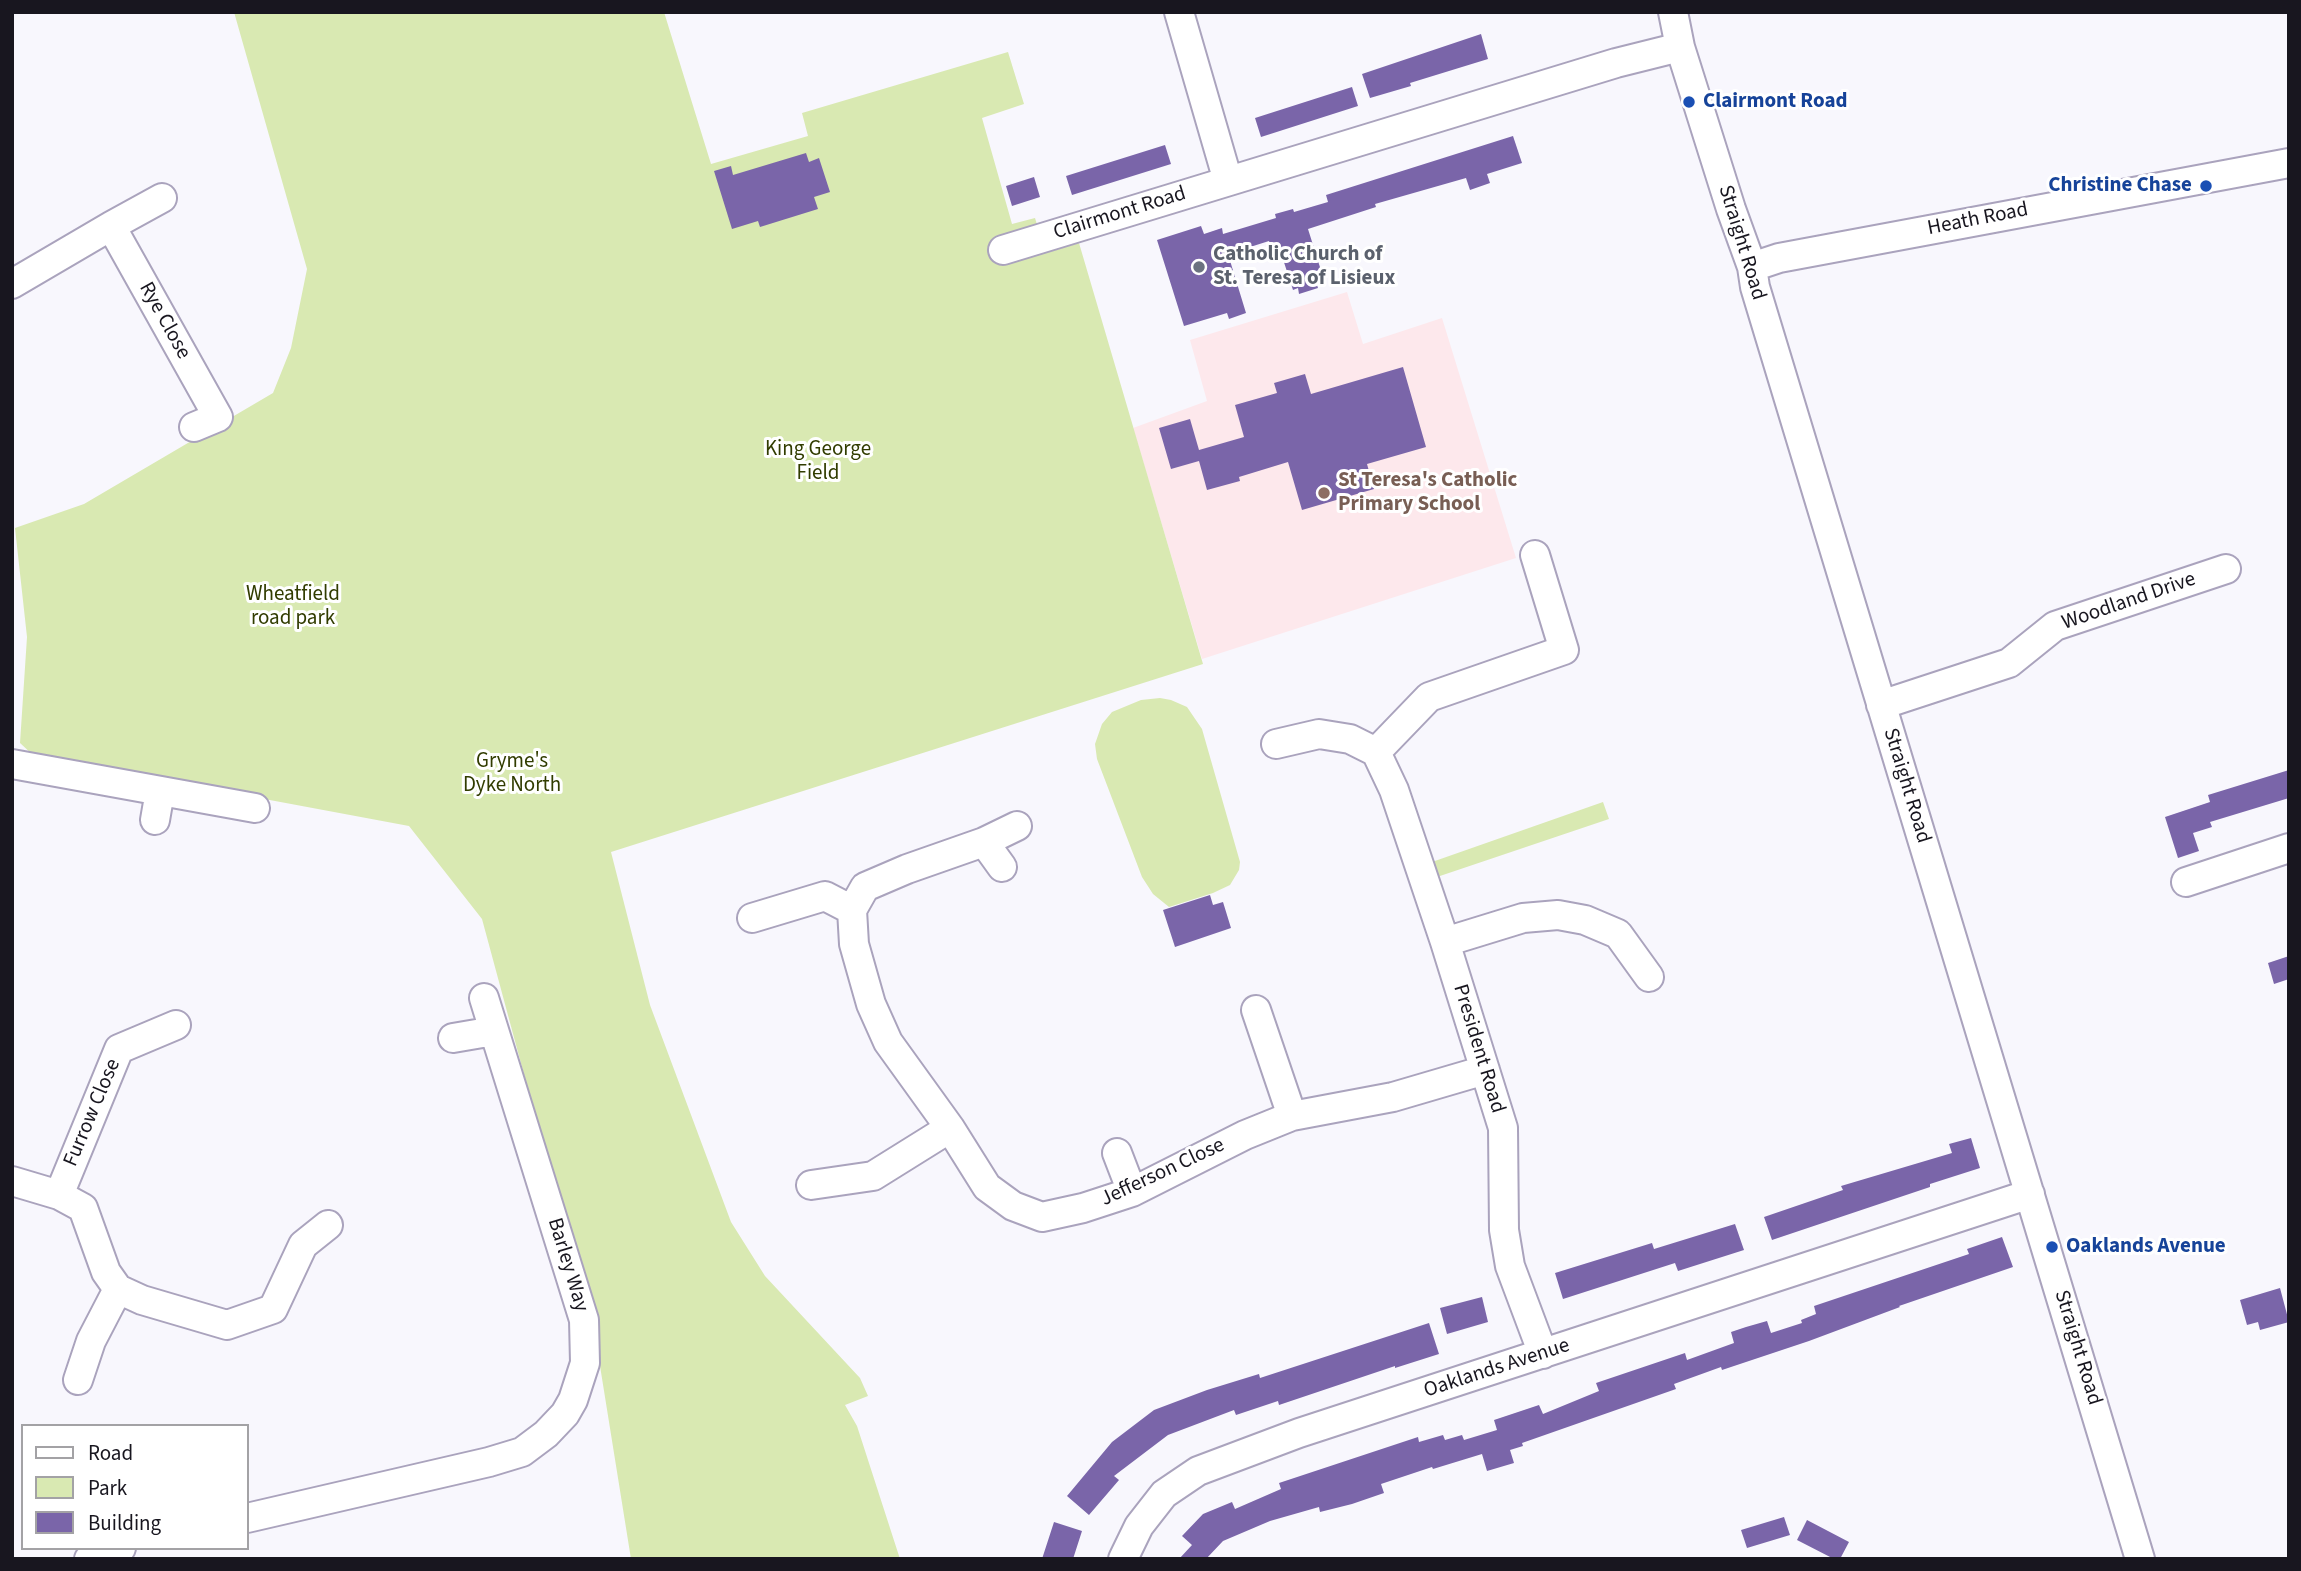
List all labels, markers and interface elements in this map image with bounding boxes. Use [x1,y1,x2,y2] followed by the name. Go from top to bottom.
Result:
[1703,89,1848,115] place label: Clairmont Road
[1681,94,1697,110] marker: Clairmont Road
[2048,173,2192,199] place label: Christine Chase
[2198,178,2214,194] marker: Christine Chase
[1051,182,1189,246] street label: Clairmont Road
[1712,183,1770,303] street label: Straight Road
[1926,198,2030,242] street label: Heath Road
[1213,242,1395,292] place label: Catholic Church of St. Teresa of Lisieux
[1191,259,1207,275] marker: Catholic Church of St. Teresa of Lisieux
[133,278,195,364] street label: Rye Close
[765,437,871,487] park label: King George Field
[1338,468,1517,518] place label: St Teresa's Catholic Primary School
[1316,485,1332,501] marker: St Teresa's Catholic Primary School
[2059,567,2199,637] street label: Woodland Drive
[246,582,340,632] park label: Wheatfield road park
[1877,726,1935,846] street label: Straight Road
[463,749,561,799] park label: Gryme's Dyke North
[1446,982,1510,1116] street label: President Road
[59,1055,127,1171] street label: Furrow Close
[1097,1133,1229,1213] street label: Jefferson Close
[541,1215,593,1315] street label: Barley Way
[2066,1234,2226,1260] place label: Oaklands Avenue
[2044,1239,2060,1255] marker: Oaklands Avenue
[2048,1288,2106,1408] street label: Straight Road
[1421,1334,1573,1404] street label: Oaklands Avenue
[21,1424,248,1550] legend
[88,1438,133,1468] text: Road
[88,1473,127,1503] text: Park
[88,1508,161,1538] text: Building

